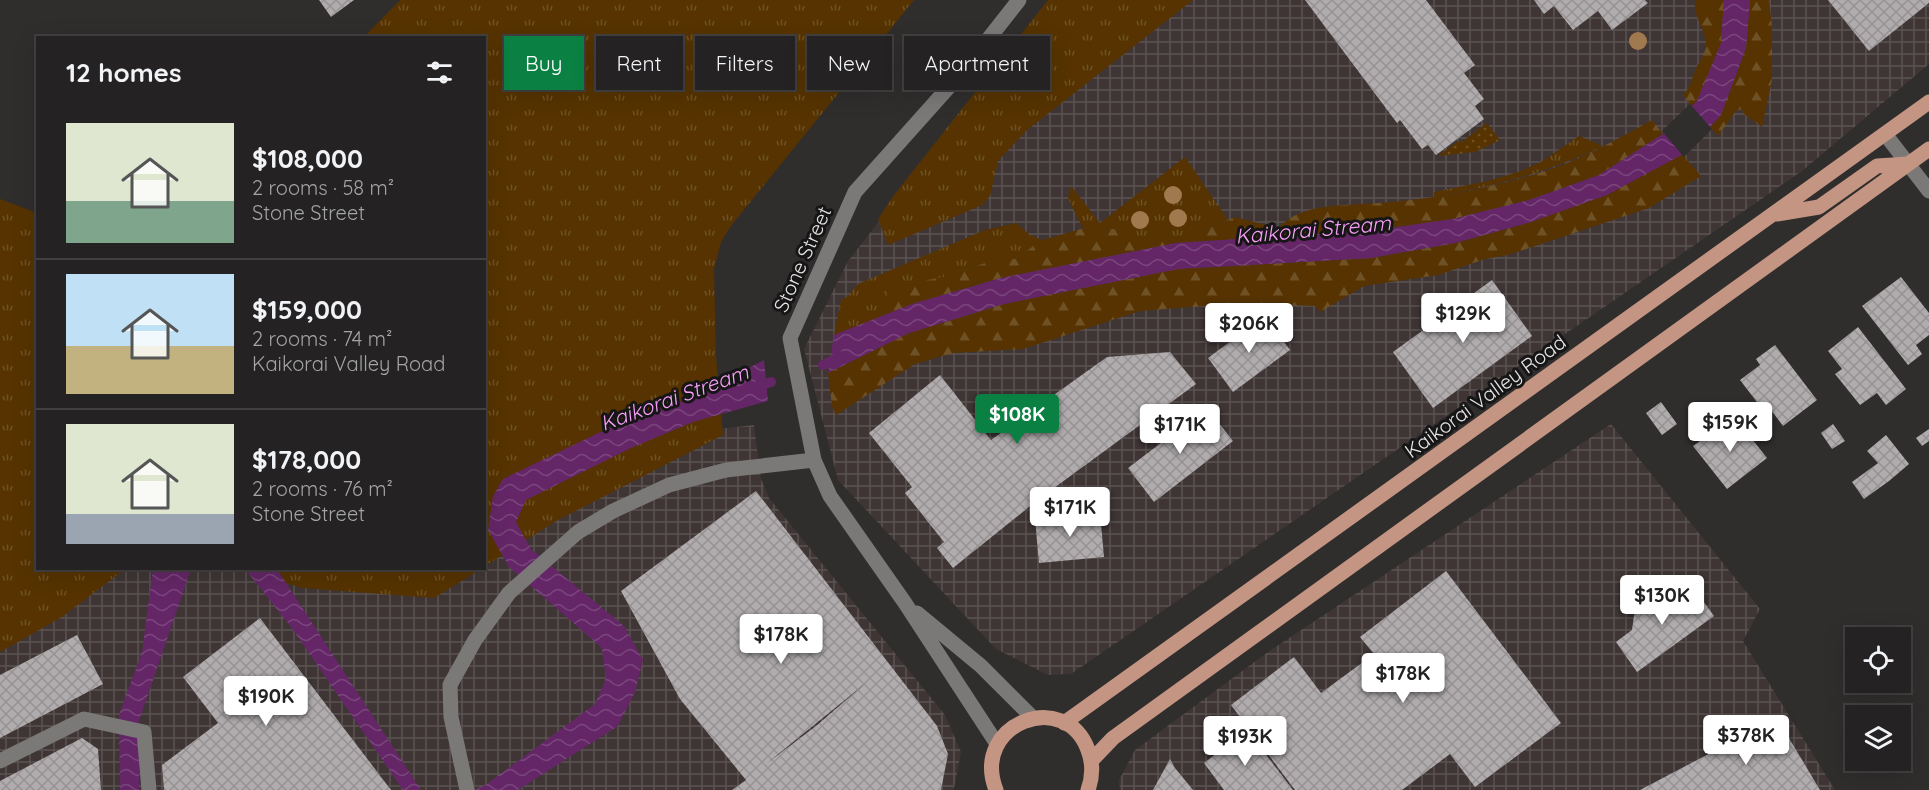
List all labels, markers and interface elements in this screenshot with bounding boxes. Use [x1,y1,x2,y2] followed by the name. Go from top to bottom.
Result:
[504,36,584,90] chip: Buy
[596,36,683,90] chip: Rent
[695,36,795,90] chip: Filters
[807,36,892,90] chip: New
[904,36,1050,90] chip: Apartment
[66,56,182,89] text: 12 homes
[423,56,456,89] icon: filters
[252,142,363,175] text: $108,000
[114,147,186,219] icon: home
[252,175,394,200] text: 2 rooms · 58 m²
[252,200,365,225] text: Stone Street
[768,202,836,316] street label: Stone Street
[1234,209,1393,249] water label: Kaikorai Stream
[252,293,362,326] text: $159,000
[1421,293,1505,344] pin: $129K
[114,298,186,370] icon: home
[1435,300,1491,325] text: $129K
[1207,303,1291,354] pin: $206K
[1219,310,1279,335] text: $206K
[252,326,392,351] text: 2 rooms · 74 m²
[1399,329,1571,463] street label: Kaikorai Valley Road
[252,351,445,376] text: Kaikorai Valley Road
[596,358,753,436] water label: Kaikorai Stream
[975,394,1059,445] pin: $108K
[989,401,1045,426] text: $108K
[1688,402,1772,453] pin: $159K
[1138,404,1222,455] pin: $171K
[1702,409,1758,434] text: $159K
[1154,411,1206,436] text: $171K
[252,443,361,476] text: $178,000
[114,448,186,520] icon: home
[252,476,393,501] text: 2 rooms · 76 m²
[1028,487,1112,538] pin: $171K
[1044,494,1096,519] text: $171K
[252,501,365,526] text: Stone Street
[1620,575,1704,626] pin: $130K
[1634,582,1690,607] text: $130K
[739,614,823,665] pin: $178K
[754,621,808,646] text: $178K
[1845,627,1911,771] map controls
[1845,627,1911,693] button: locate
[1361,653,1445,704] pin: $178K
[1376,660,1430,685] text: $178K
[224,676,308,727] pin: $190K
[238,683,294,708] text: $190K
[1845,705,1911,771] button: layers
[1704,715,1788,766] pin: $378K
[1203,716,1287,767] pin: $193K
[1717,722,1775,747] text: $378K
[1218,723,1272,748] text: $193K

